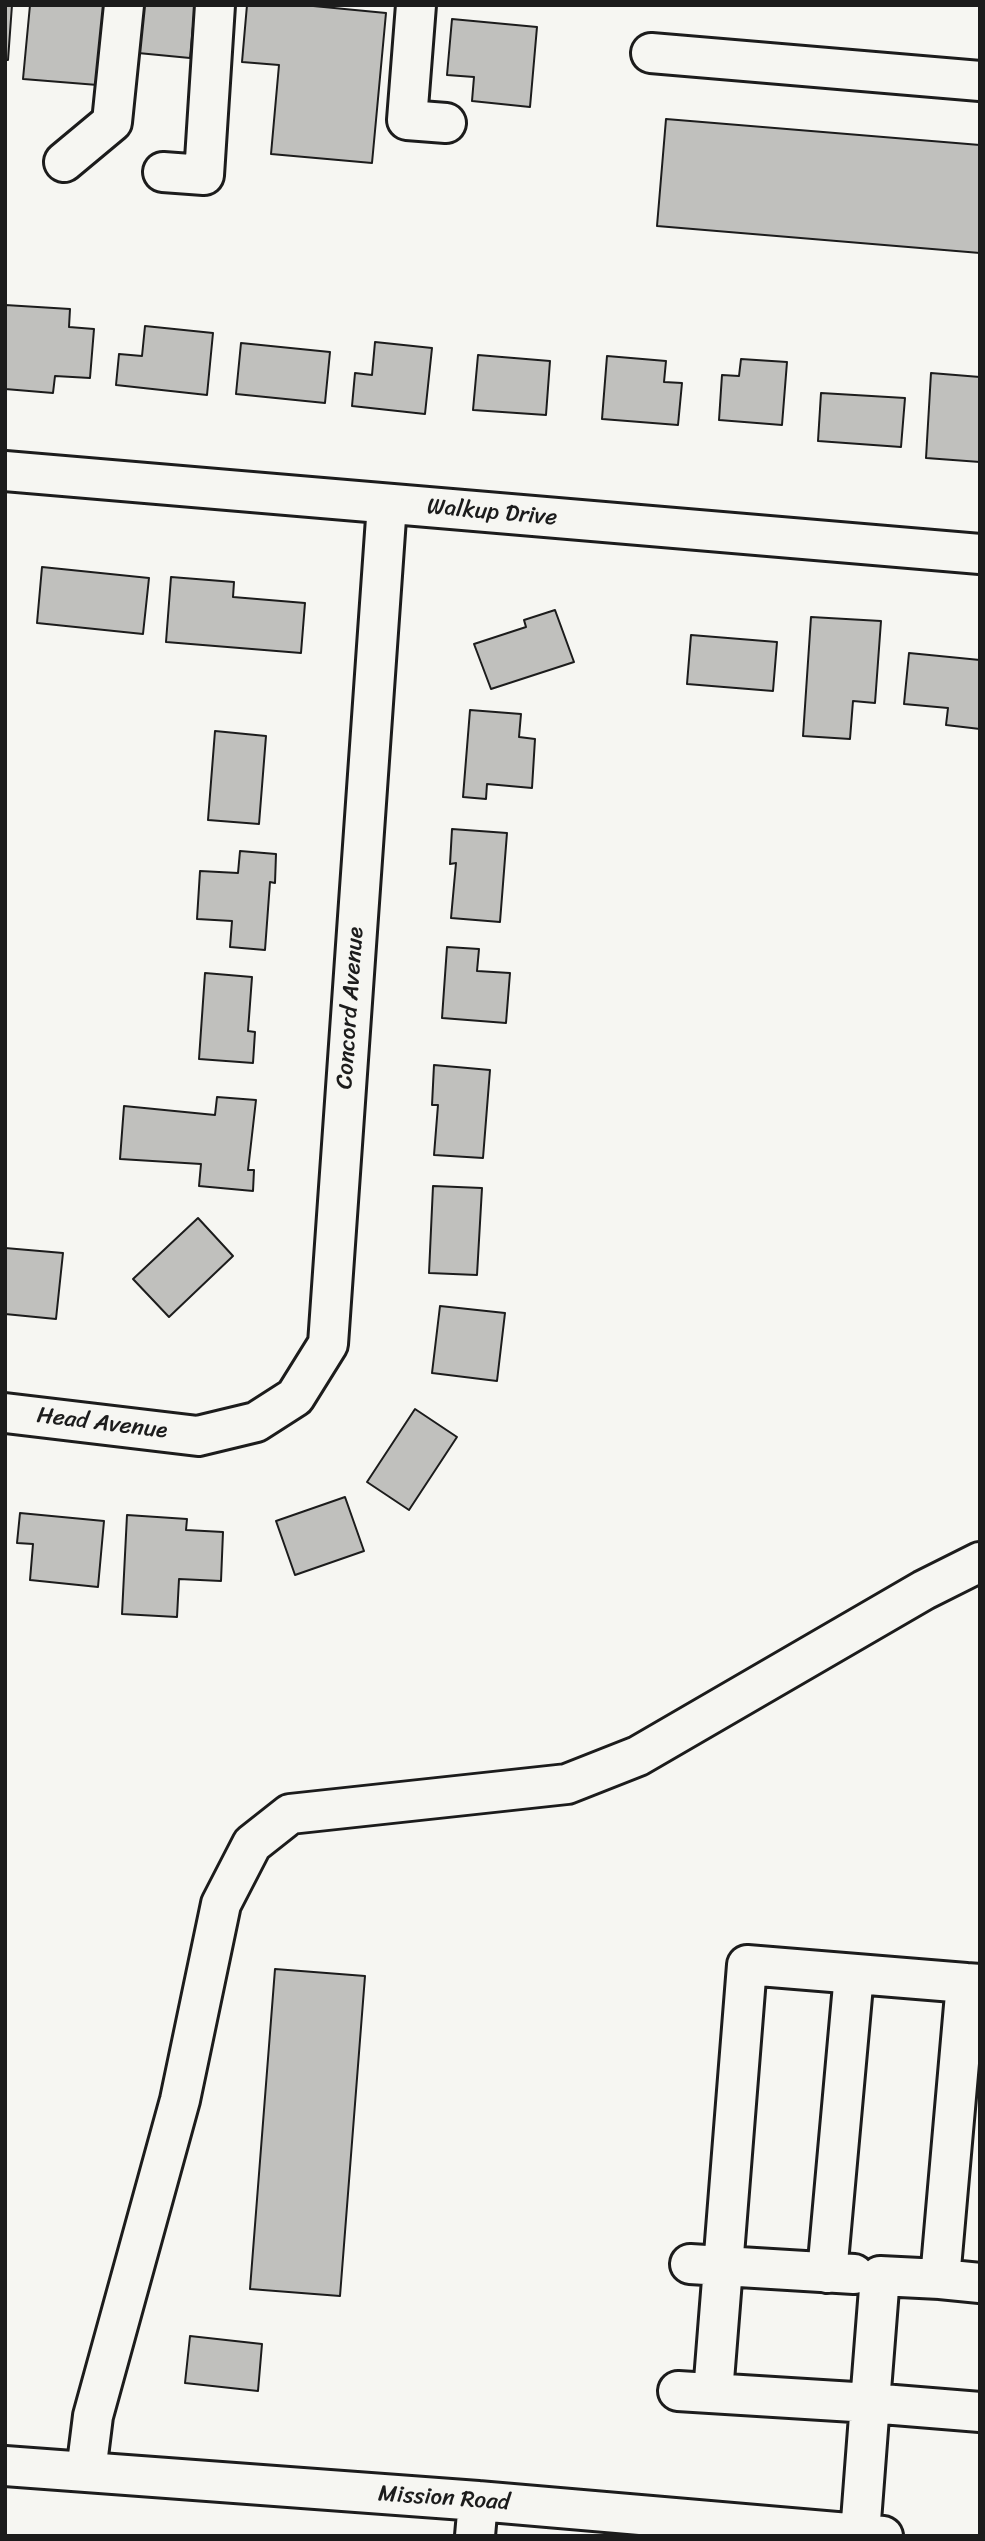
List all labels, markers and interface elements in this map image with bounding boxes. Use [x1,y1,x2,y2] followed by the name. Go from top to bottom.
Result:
[426,494,558,532] street label: Walkup Drive
[332,926,370,1090] street label: Concord Avenue
[35,1402,169,1446] street label: Head Avenue
[377,2481,511,2517] street label: Mission Road

